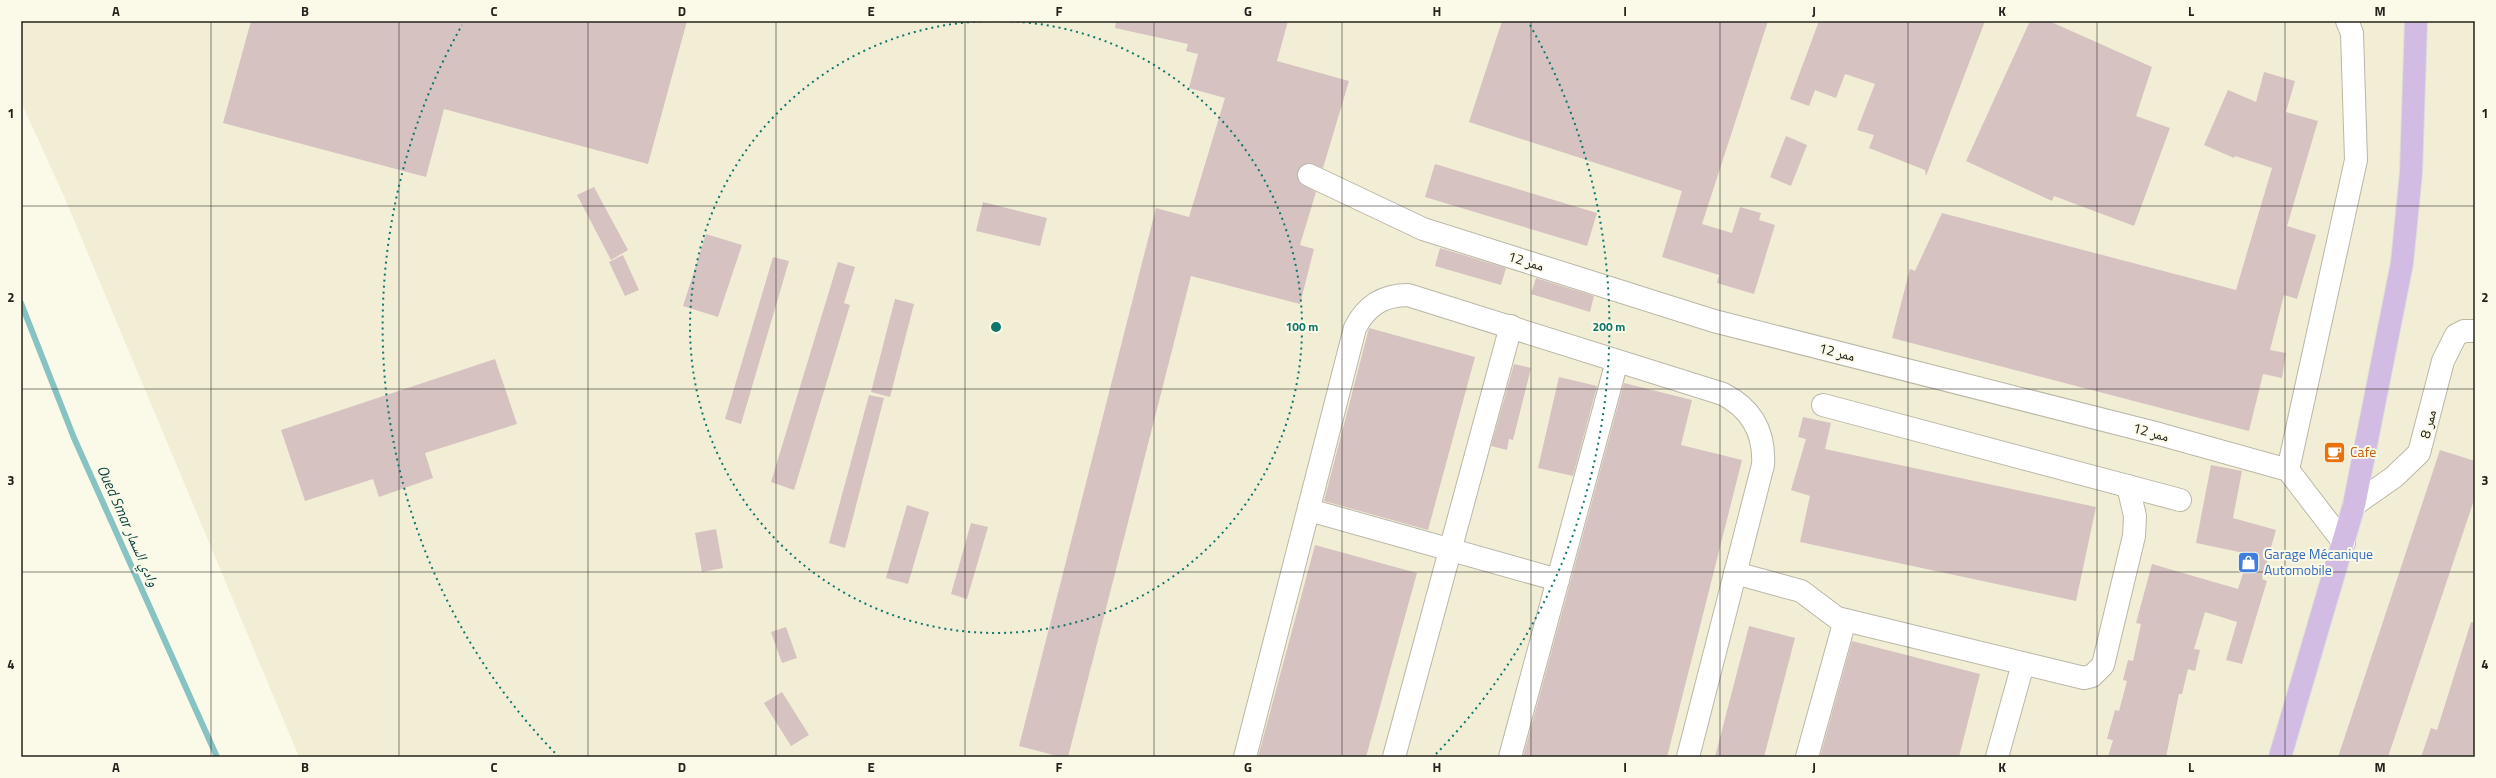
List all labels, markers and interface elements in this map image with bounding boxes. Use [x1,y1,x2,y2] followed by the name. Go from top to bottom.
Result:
[112,1,120,21] text: A
[301,1,309,21] text: B
[490,1,498,21] text: C
[678,1,686,21] text: D
[867,1,875,21] text: E
[1056,1,1063,21] text: F
[1244,1,1252,21] text: G
[1433,1,1441,21] text: H
[1623,1,1627,21] text: I
[1812,1,1816,21] text: J
[1998,1,2006,21] text: K
[2188,1,2194,21] text: L
[2374,1,2386,21] text: M
[7,103,15,123] text: 1
[2481,103,2489,123] text: 1
[1506,245,1547,276] street label: ممر 12
[7,287,15,307] text: 2
[2481,287,2489,307] text: 2
[1286,317,1318,336] text: 100 m
[1593,317,1625,336] text: 200 m
[989,320,1003,334] centre of rings
[1817,337,1857,366] street label: ممر 12
[2414,407,2441,440] street label: ممر 8
[2131,417,2172,446] street label: ممر 12
[2321,439,2347,465] cafe icon: Cafe
[2350,441,2376,462] place label: Cafe
[91,461,166,591] water label: Oued Smar وادي السمار
[7,470,15,490] text: 3
[2481,470,2489,490] text: 3
[2264,543,2373,580] place label: Garage Mécanique Automobile
[2236,549,2262,575] shop icon: Garage Mécanique Automobile
[7,654,15,674] text: 4
[2481,654,2489,674] text: 4
[112,757,120,777] text: A
[301,757,309,777] text: B
[490,757,498,777] text: C
[678,757,686,777] text: D
[867,757,875,777] text: E
[1056,757,1063,777] text: F
[1244,757,1252,777] text: G
[1433,757,1441,777] text: H
[1623,757,1627,777] text: I
[1812,757,1816,777] text: J
[1998,757,2006,777] text: K
[2188,757,2194,777] text: L
[2374,757,2386,777] text: M

